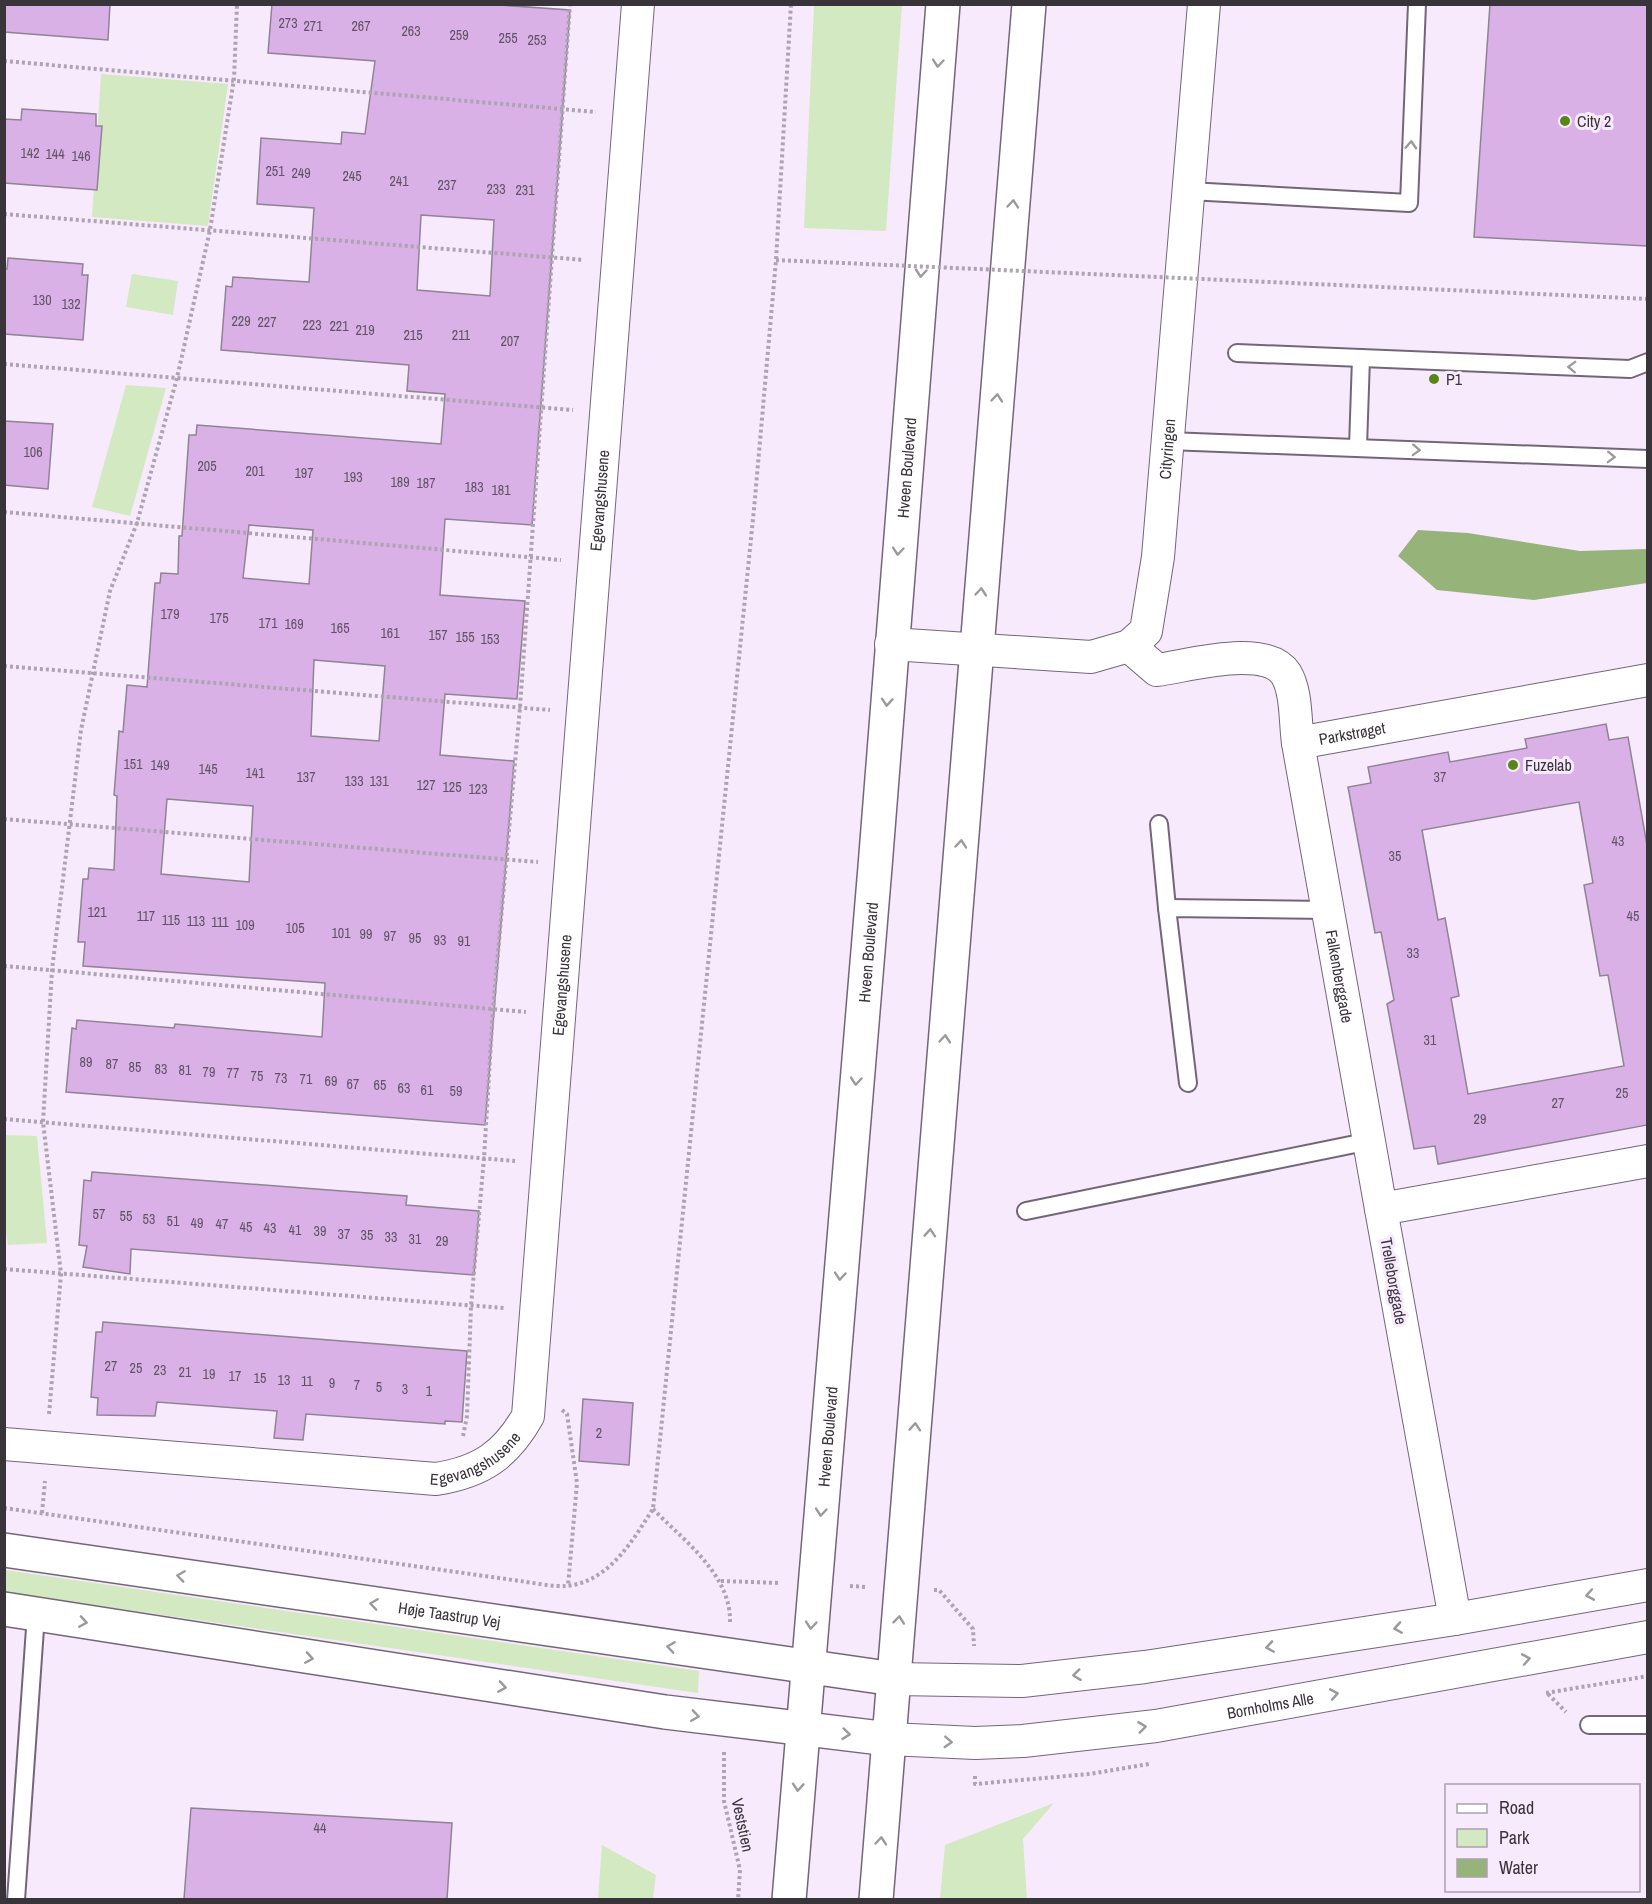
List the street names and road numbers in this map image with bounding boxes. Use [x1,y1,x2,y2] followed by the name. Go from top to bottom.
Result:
[892,417,921,519] street label: Hveen Boulevard
[1154,418,1180,480] street label: Cityringen
[584,449,614,552] street label: Egevangshusene
[1317,716,1387,750] street label: Parkstrøget
[853,901,883,1003] street label: Hveen Boulevard
[1320,928,1359,1025] street label: Falkenberggade
[547,934,576,1036] street label: Egevangshusene
[1376,1236,1412,1326] street label: Trelleborggade
[812,1386,843,1488] street label: Hveen Boulevard
[429,1427,525,1490] street label: Egevangshusene
[397,1596,502,1633] street label: Høje Taastrup Vej
[1225,1687,1315,1724] street label: Bornholms Alle
[727,1796,759,1854] street label: Veststien

